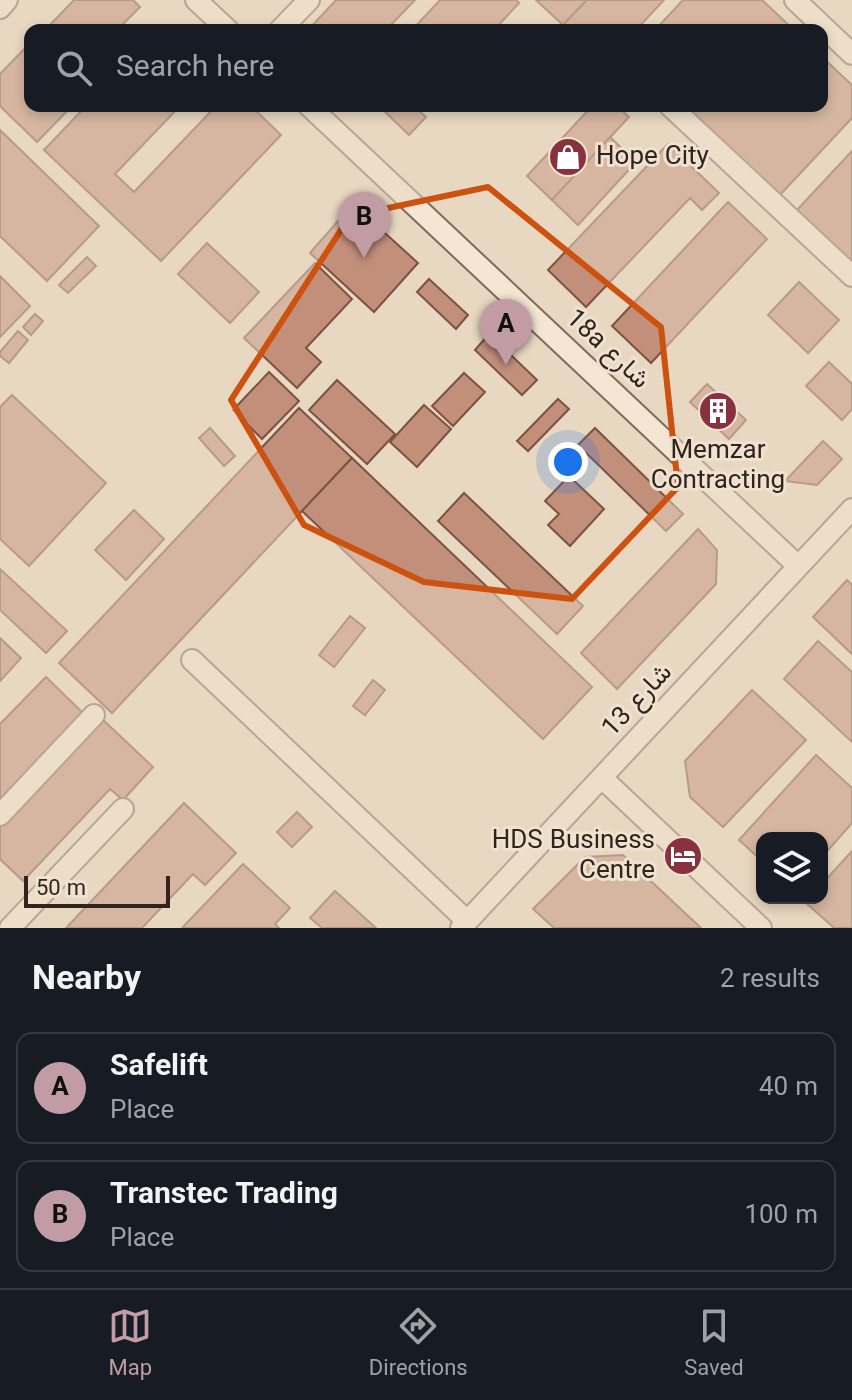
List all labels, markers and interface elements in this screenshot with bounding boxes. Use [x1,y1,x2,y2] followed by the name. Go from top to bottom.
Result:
[24,24,828,112] search box
[116,45,274,92] text: Search here
[52,46,96,90] icon: search
[547,136,589,178] shop icon: Hope City
[596,137,709,178] place label: Hope City
[338,192,390,258] pin: B
[480,299,532,365] pin: A
[555,300,659,400] street label: 18a شارع
[697,390,739,432] building icon: Memzar Contracting
[651,431,785,502] place label: Memzar Contracting
[548,442,588,482] your location
[593,655,683,747] street label: شارع 13
[492,821,655,892] place label: HDS Business Centre
[756,832,828,904] map controls
[756,832,828,904] button: layers
[662,835,704,877] hotel icon: HDS Business Centre
[24,872,170,908] scale bar
[36,872,86,907] text: 50 m
[32,954,141,1007] text: Nearby
[720,960,820,1001] text: 2 results
[110,1044,208,1091] text: Safelift
[51,1068,69,1109] text: A
[759,1068,818,1109] text: 40 m
[110,1091,174,1132] text: Place
[110,1172,338,1219] text: Transtec Trading
[52,1196,68,1237] text: B
[744,1196,818,1237] text: 100 m
[110,1219,174,1260] text: Place
[108,1304,152,1387] tab: Map
[369,1304,468,1387] tab: Directions
[684,1304,744,1387] tab: Saved

